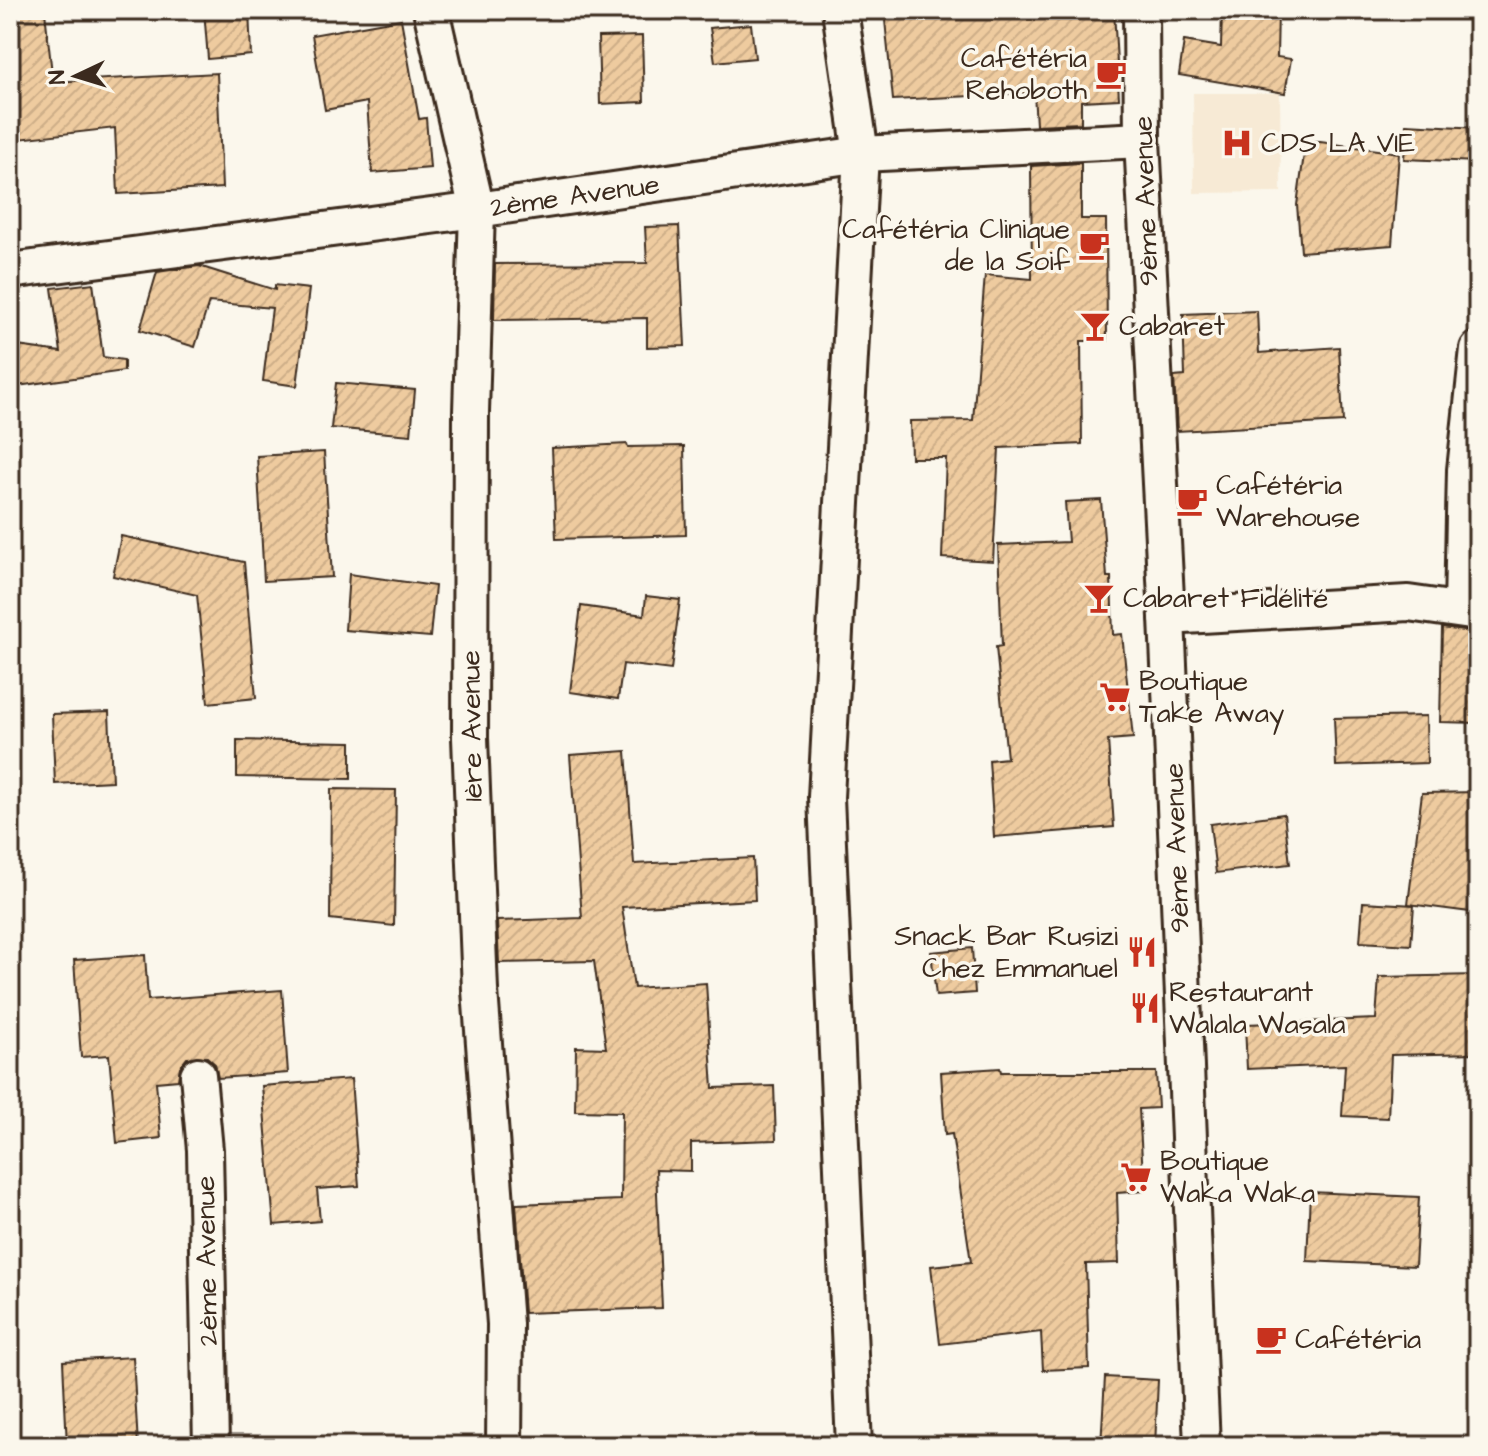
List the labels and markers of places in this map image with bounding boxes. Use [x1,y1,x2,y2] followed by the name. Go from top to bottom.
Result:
[961,39,1087,110] place label: Cafétéria Rehoboth
[1094,57,1128,91] cafe icon: Cafétéria Rehoboth
[1261,124,1416,163] place label: CDS LA VIE
[1220,126,1254,160] hospital icon: CDS LA VIE
[842,210,1070,281] place label: Cafétéria Clinique de la Soif
[1077,228,1111,262] cafe icon: Cafétéria Clinique de la Soif
[1119,307,1226,346] place label: Cabaret
[1078,309,1112,343] bar icon: Cabaret
[1216,466,1360,537] place label: Cafétéria Warehouse
[1175,484,1209,518] cafe icon: Cafétéria Warehouse
[1123,579,1328,618] place label: Cabaret Fidélité
[1082,581,1116,615] bar icon: Cabaret Fidélité
[1139,662,1284,735] place label: Boutique Take Away
[1098,680,1132,714] supermarket icon: Boutique Take Away
[894,917,1118,988] place label: Snack Bar Rusizi Chez Emmanuel
[1125,935,1159,969] restaurant icon: Snack Bar Rusizi Chez Emmanuel
[1169,973,1346,1044] place label: Restaurant Walala Wasala
[1128,991,1162,1025] restaurant icon: Restaurant Walala Wasala
[1160,1142,1315,1213] place label: Boutique Waka Waka
[1119,1160,1153,1194] supermarket icon: Boutique Waka Waka
[1295,1320,1421,1359] place label: Cafétéria
[1254,1322,1288,1356] cafe icon: Cafétéria

